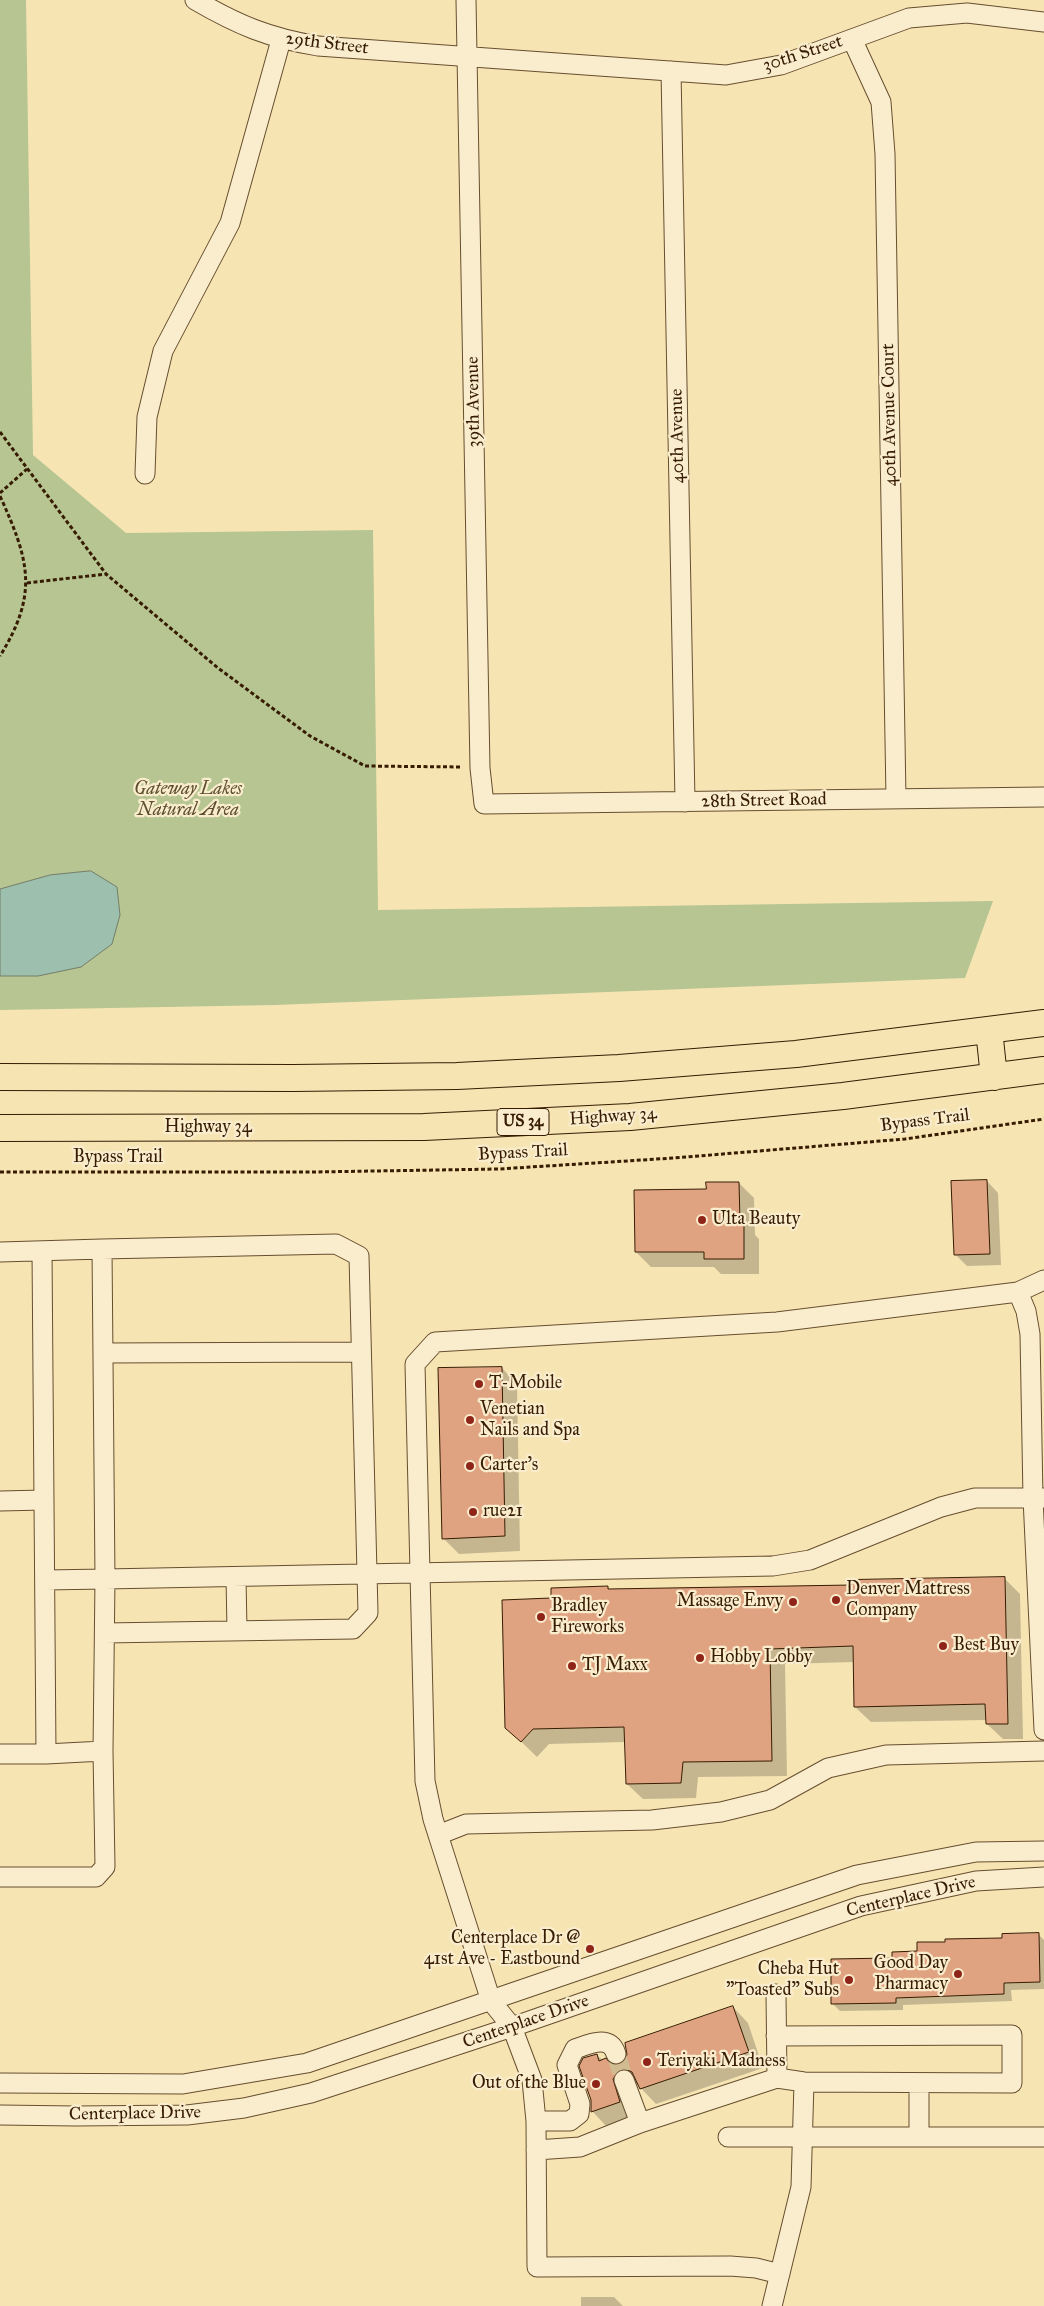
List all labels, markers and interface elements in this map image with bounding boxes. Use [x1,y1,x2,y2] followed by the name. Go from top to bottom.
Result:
[284,28,370,60] street label: 29th Street
[760,31,846,77] street label: 30th Street
[878,343,902,487] street label: 40th Avenue Court
[462,356,486,448] street label: 39th Avenue
[666,388,690,484] street label: 40th Avenue
[134,779,242,822] park label: Gateway Lakes Natural Area
[701,789,827,813] street label: 28th Street Road
[569,1103,657,1131] street label: Highway 34
[879,1105,971,1137] street label: Bypass Trail
[497,1108,549,1136] road number: US 34
[164,1117,252,1139] street label: Highway 34
[478,1140,568,1166] street label: Bypass Trail
[73,1147,163,1169] street label: Bypass Trail
[712,1209,800,1231] place label: Ulta Beauty
[696,1214,708,1226] marker: Ulta Beauty
[489,1373,562,1395] place label: T-Mobile
[473,1378,485,1390] marker: T-Mobile
[480,1399,580,1442] place label: Venetian Nails and Spa
[464,1414,476,1426] marker: Venetian Nails and Spa
[480,1455,538,1477] place label: Carter's
[464,1460,476,1472] marker: Carter's
[483,1501,523,1523] place label: rue21
[467,1506,479,1518] marker: rue21
[846,1579,970,1622] place label: Denver Mattress Company
[677,1591,783,1613] place label: Massage Envy
[830,1594,842,1606] marker: Denver Mattress Company
[551,1596,624,1638] place label: Bradley Fireworks
[787,1596,799,1608] marker: Massage Envy
[535,1611,547,1623] marker: Bradley Fireworks
[953,1635,1019,1657] place label: Best Buy
[937,1640,949,1652] marker: Best Buy
[710,1647,812,1669] place label: Hobby Lobby
[694,1652,706,1664] marker: Hobby Lobby
[582,1655,648,1677] place label: TJ Maxx
[566,1660,578,1672] marker: TJ Maxx
[844,1872,978,1922] street label: Centerplace Drive
[424,1928,580,1970] place label: Centerplace Dr @ 41st Ave - Eastbound
[584,1943,596,1955] marker: Centerplace Dr @ 41st Ave - Eastbound
[873,1953,948,1996] place label: Good Day Pharmacy
[726,1959,839,2002] place label: Cheba Hut "Toasted" Subs
[952,1968,964,1980] marker: Good Day Pharmacy
[843,1974,855,1986] marker: Cheba Hut "Toasted" Subs
[460,1990,592,2054] street label: Centerplace Drive
[657,2051,785,2073] place label: Teriyaki Madness
[641,2056,653,2068] marker: Teriyaki Madness
[472,2073,586,2095] place label: Out of the Blue
[590,2078,602,2090] marker: Out of the Blue
[69,2102,201,2126] street label: Centerplace Drive

